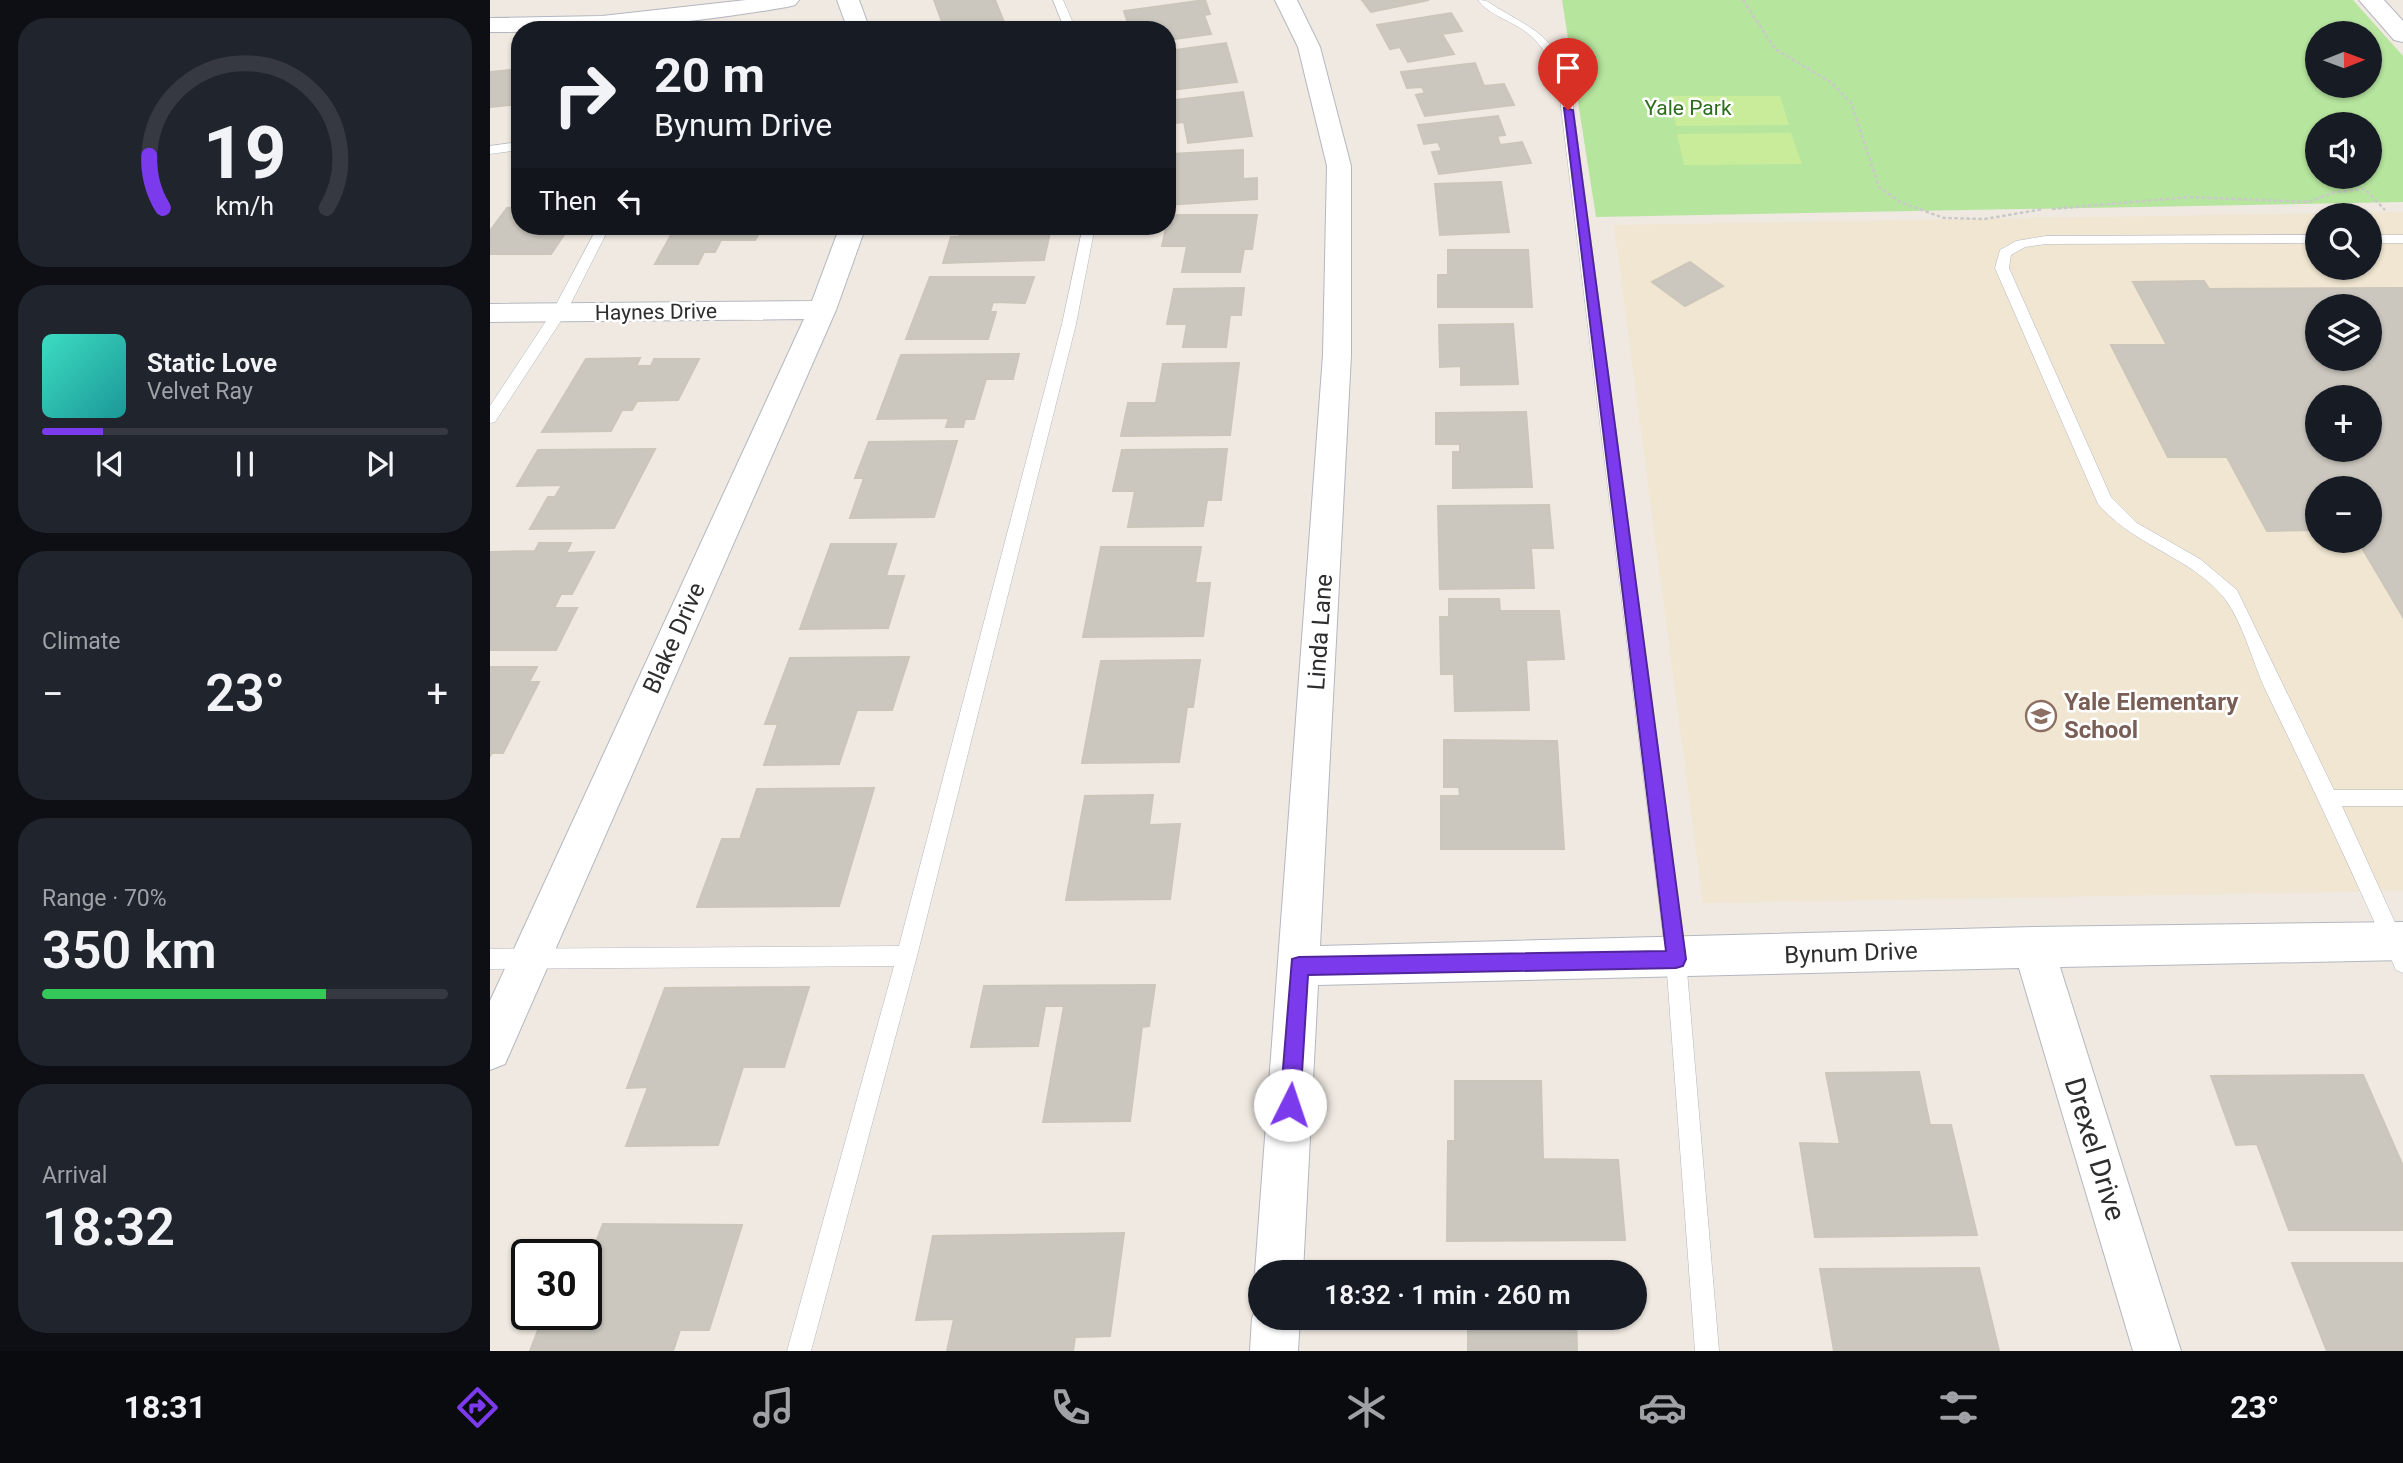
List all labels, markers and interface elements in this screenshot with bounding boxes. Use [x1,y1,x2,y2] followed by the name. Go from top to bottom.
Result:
[2305,21,2382,98] north arrow
[2305,21,2382,553] map controls
[1538,38,1598,110] pin
[654,47,765,104] text: 20 m
[539,49,630,140] icon: right
[1549,49,1587,87] icon: arrive
[1644,96,1732,120] park label: Yale Park
[654,106,832,144] text: Bynum Drive
[203,111,287,197] text: 19
[2305,112,2382,189] button: sound
[611,182,649,220] icon: left
[539,186,597,216] text: Then
[216,192,274,221] text: km/h
[2305,203,2382,280] button: search
[2305,294,2382,371] button: layers
[595,299,717,325] street label: Haynes Drive
[147,348,277,378] text: Static Love
[147,378,253,405] text: Velvet Ray
[2305,385,2382,462] button: +
[91,445,129,483] icon: previous
[226,445,264,483] icon: pause
[361,445,399,483] icon: next
[2305,476,2382,553] button: −
[1302,573,1338,691] street label: Linda Lane
[637,578,711,698] street label: Blake Drive
[42,628,121,655] text: Climate
[205,663,285,724] text: 23°
[42,672,64,716] text: −
[426,672,448,716] text: +
[2064,688,2239,744] place label: Yale Elementary School
[2024,699,2058,733] school or university icon: Yale Elementary School
[42,885,167,912] text: Range · 70%
[42,920,217,981] text: 350 km
[1784,937,1918,969] street label: Bynum Drive
[1253,1068,1327,1142] position arrow
[2058,1074,2132,1224] street label: Drexel Drive
[42,1162,107,1189] text: Arrival
[42,1197,175,1258] text: 18:32
[511,1239,602,1330] speed limit sign: 30
[1324,1280,1571,1310] text: 18:32 · 1 min · 260 m
[453,1383,502,1432] icon: directions
[749,1383,798,1432] icon: music
[1046,1383,1095,1432] icon: phone
[1342,1383,1391,1432] icon: climate
[1638,1383,1687,1432] icon: car
[1934,1383,1983,1432] icon: filters
[124,1388,206,1426] text: 18:31
[2230,1388,2279,1426] text: 23°

